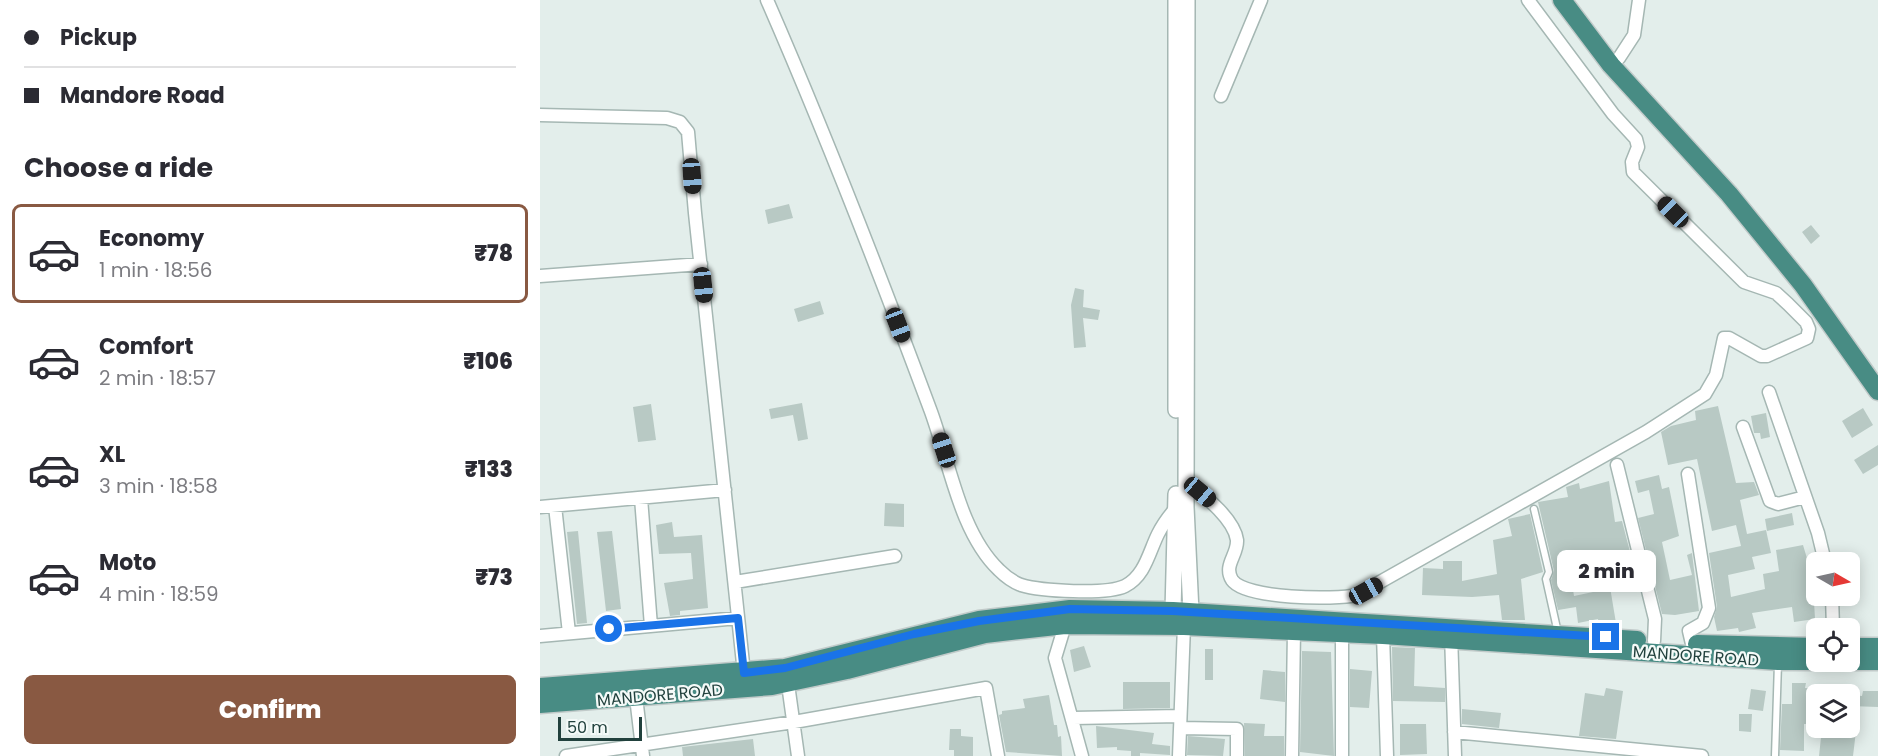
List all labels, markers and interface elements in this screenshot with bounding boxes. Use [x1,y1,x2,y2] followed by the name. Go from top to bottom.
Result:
[60,22,137,53] text: Pickup
[60,80,225,111] text: Mandore Road
[24,149,213,186] text: Choose a ride
[682,157,702,195] car
[1654,193,1692,231] car
[99,223,204,254] text: Economy
[27,227,81,281] icon: car
[474,238,513,269] text: ₹78
[99,256,213,284] text: 1 min · 18:56
[692,266,714,304] car
[883,305,913,345] car
[99,331,193,362] text: Comfort
[27,335,81,389] icon: car
[463,346,513,377] text: ₹106
[99,364,216,392] text: 2 min · 18:57
[930,430,958,470] car
[99,439,125,470] text: XL
[27,443,81,497] icon: car
[465,454,513,485] text: ₹133
[99,472,218,500] text: 3 min · 18:58
[1180,474,1220,510] car
[99,547,156,578] text: Moto
[1556,550,1656,592] callout: 2 min
[27,551,81,605] icon: car
[1806,552,1860,606] north arrow
[1806,552,1860,738] map controls
[1578,557,1635,585] text: 2 min
[475,562,513,593] text: ₹73
[1346,574,1386,608] car
[99,580,219,608] text: 4 min · 18:59
[595,615,622,642] route start
[1806,618,1860,672] button: locate
[1592,623,1619,650] route end
[1632,640,1760,672] street label: MANDORE ROAD
[24,675,516,744] button: Confirm
[596,678,724,712] street label: MANDORE ROAD
[1806,684,1860,738] button: layers
[558,714,642,742] scale bar
[567,716,608,739] text: 50 m

